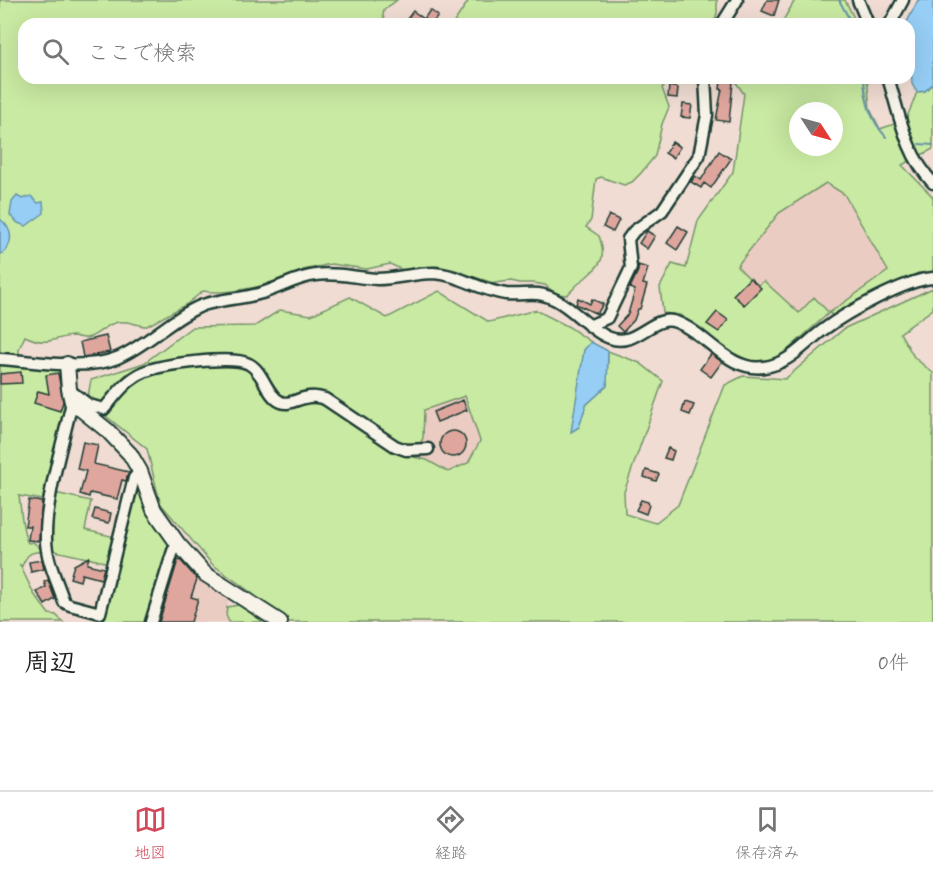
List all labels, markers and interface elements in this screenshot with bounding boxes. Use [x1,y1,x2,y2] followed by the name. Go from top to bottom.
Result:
[18,18,915,84] search box
[39,35,72,68] icon: search
[87,40,197,68] text: ここで検索
[789,102,843,156] north arrow
[24,647,76,681] text: 周辺
[878,650,909,677] text: 0件
[134,803,167,864] tab: 地図
[434,803,467,864] tab: 経路
[735,803,799,864] tab: 保存済み

